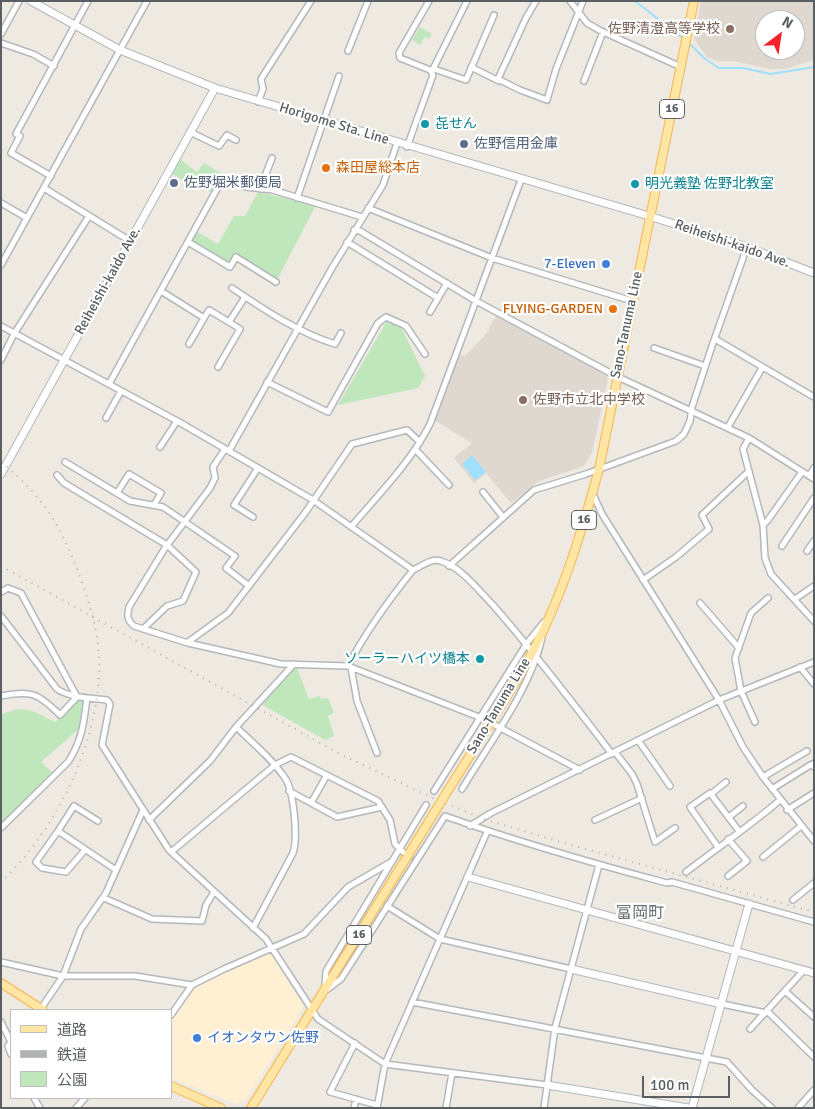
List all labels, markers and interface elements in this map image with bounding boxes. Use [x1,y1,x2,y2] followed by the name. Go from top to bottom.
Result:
[755,10,805,60] north arrow
[779,13,796,32] text: N
[608,21,720,37] place label: 佐野清澄高等学校
[724,23,736,35] marker: 佐野清澄高等学校
[277,99,391,149] street label: Horigome Sta. Line
[660,100,684,118] road number: 16
[435,116,477,132] place label: 㐂せん
[419,118,431,130] marker: 㐂せん
[474,136,558,152] place label: 佐野信用金庫
[458,138,470,150] marker: 佐野信用金庫
[336,160,420,176] place label: 森田屋総本店
[320,162,332,174] marker: 森田屋総本店
[184,175,282,191] place label: 佐野堀米郵便局
[645,176,774,192] place label: 明光義塾 佐野北教室
[168,177,180,189] marker: 佐野堀米郵便局
[629,178,641,190] marker: 明光義塾 佐野北教室
[672,216,792,272] street label: Reiheishi-kaido Ave.
[71,224,145,338] street label: Reiheishi-kaido Ave.
[544,256,596,272] place label: 7-Eleven
[600,258,612,270] marker: 7-Eleven
[607,270,647,380] street label: Sano-Tanuma Line
[503,301,603,317] place label: FLYING-GARDEN
[607,303,619,315] marker: FLYING-GARDEN
[533,392,645,408] place label: 佐野市立北中学校
[517,394,529,406] marker: 佐野市立北中学校
[572,510,596,530] road number: 16
[344,651,470,667] place label: ソーラーハイツ橋本
[474,653,486,665] marker: ソーラーハイツ橋本
[464,655,534,757] street label: Sano-Tanuma Line
[616,904,664,924] district label: 富岡町
[346,926,372,944] road number: 16
[10,1009,172,1099] legend
[57,1021,87,1039] text: 道路
[207,1030,319,1046] place label: イオンタウン佐野
[191,1032,203,1044] marker: イオンタウン佐野
[57,1046,87,1064] text: 鉄道
[645,1066,732,1098] scale bar
[57,1071,87,1089] text: 公園
[650,1076,690,1094] text: 100 m

